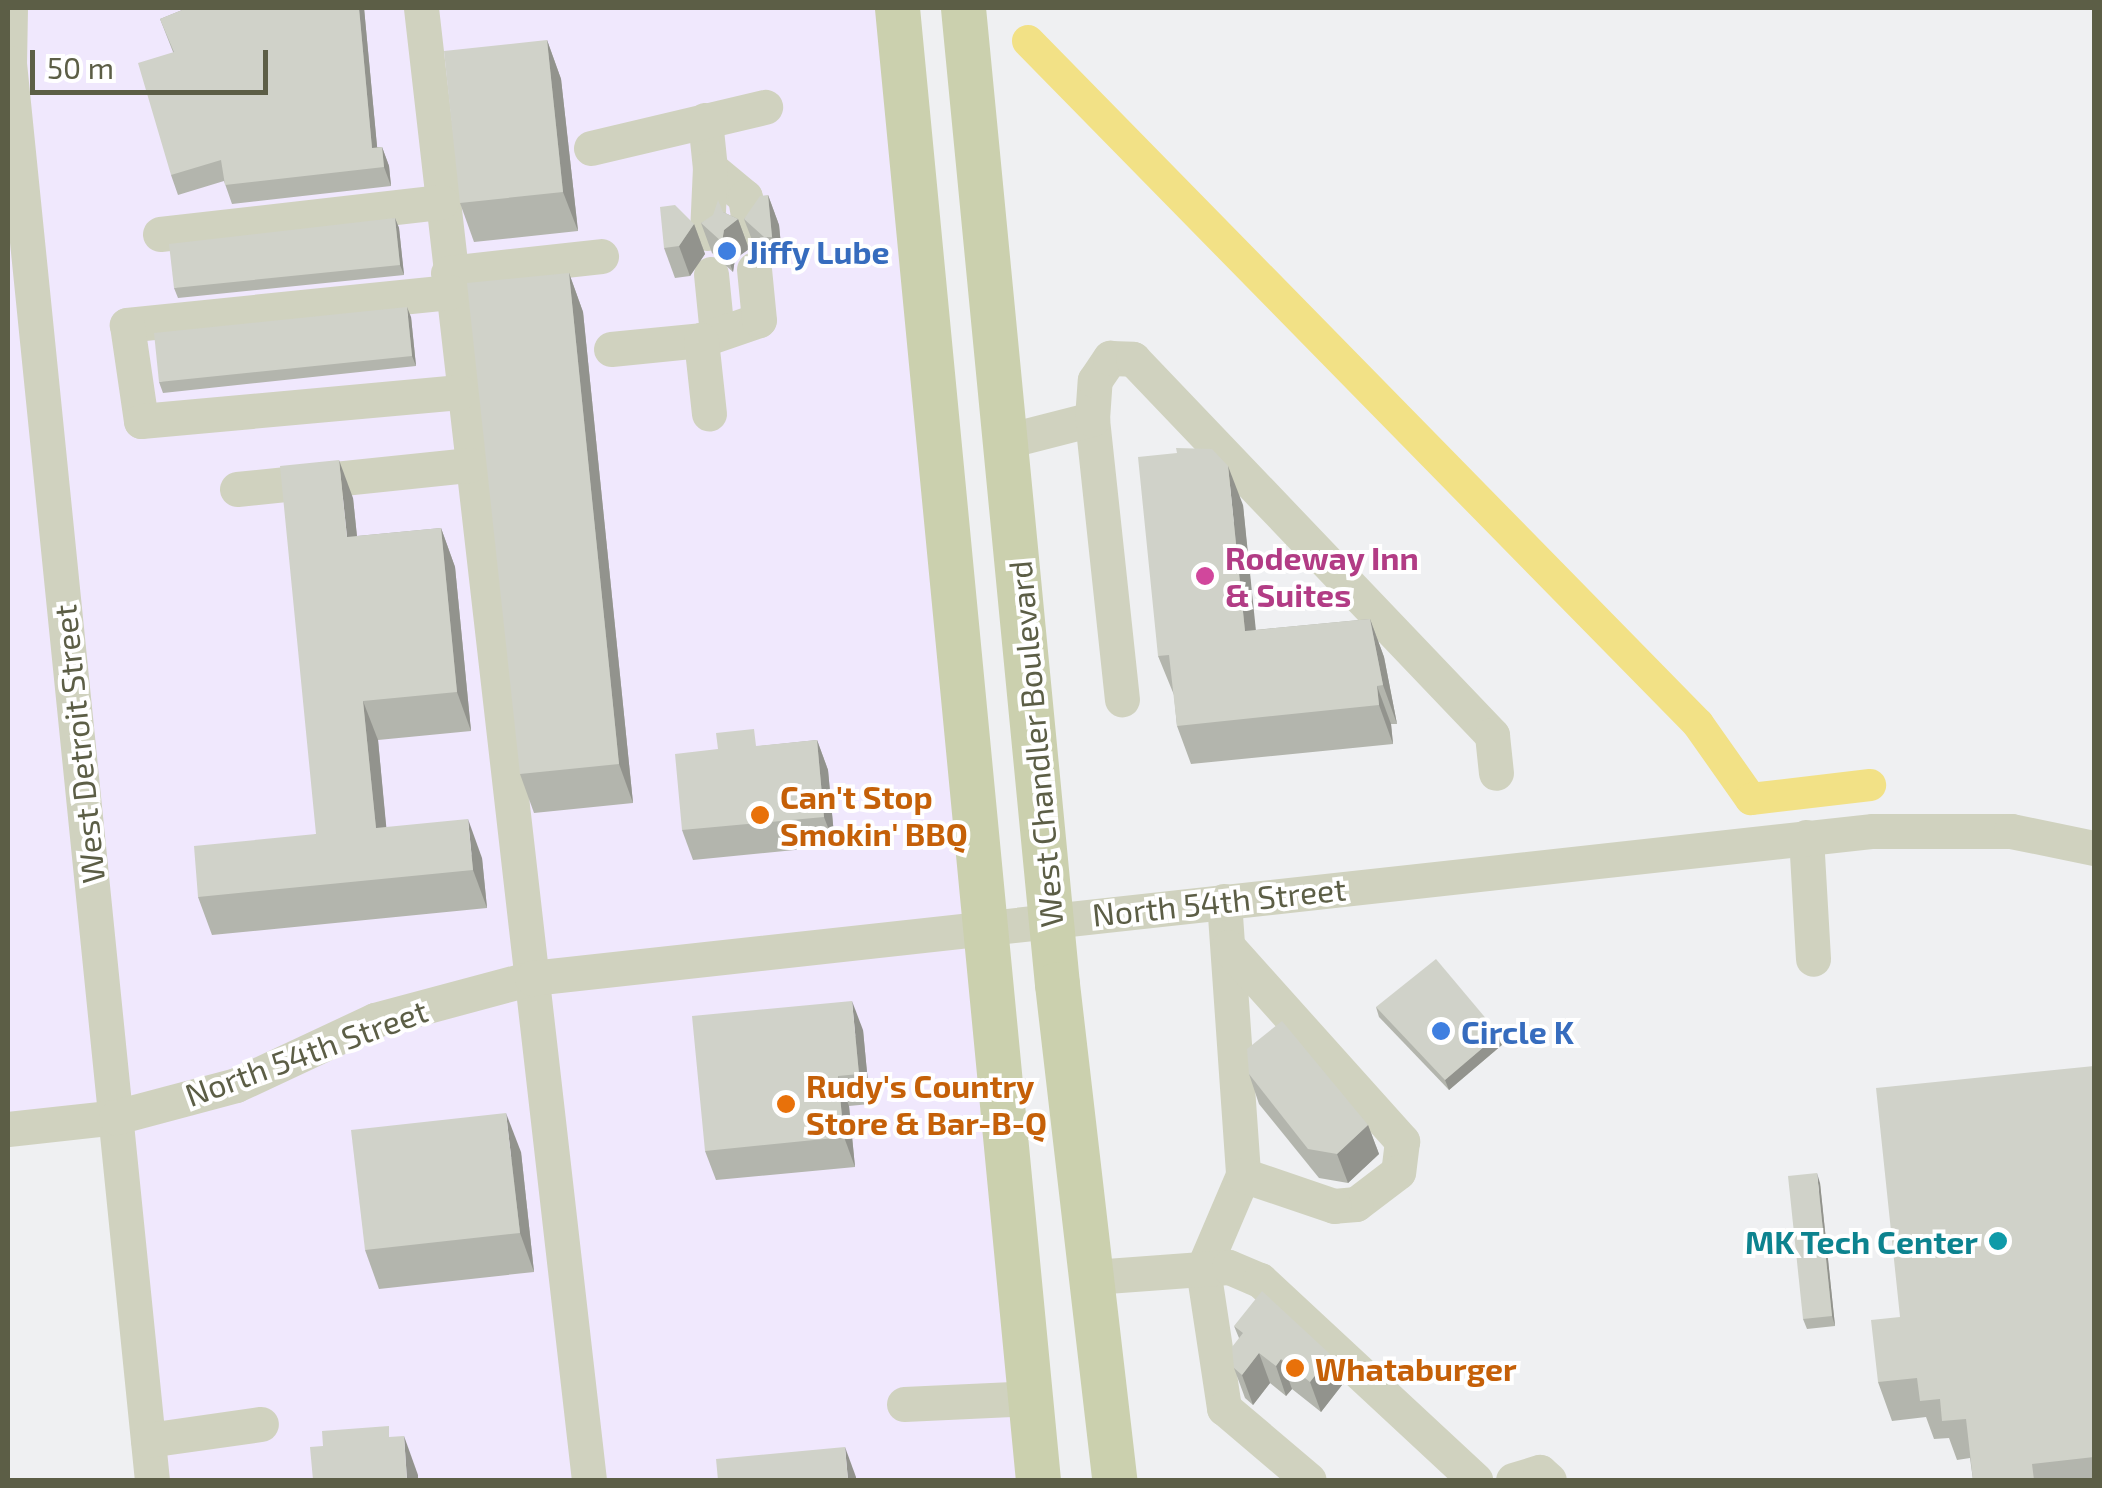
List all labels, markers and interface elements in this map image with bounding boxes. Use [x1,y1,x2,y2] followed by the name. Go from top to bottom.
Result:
[35,30,272,92] scale bar
[47,49,114,85] text: 50 m
[747,232,890,270] place label: Jiffy Lube
[716,240,738,262] marker: Jiffy Lube
[1225,539,1419,614] place label: Rodeway Inn & Suites
[1000,559,1070,929] street label: West Chandler Boulevard
[1194,565,1216,587] marker: Rodeway Inn & Suites
[44,603,112,885] street label: West Detroit Street
[780,778,968,853] place label: Can't Stop Smokin' BBQ
[749,804,771,826] marker: Can't Stop Smokin' BBQ
[1090,869,1348,933] street label: North 54th Street
[180,990,432,1114] street label: North 54th Street
[1461,1012,1574,1050] place label: Circle K
[1430,1020,1452,1042] marker: Circle K
[806,1067,1047,1142] place label: Rudy's Country Store & Bar-B-Q
[775,1093,797,1115] marker: Rudy's Country Store & Bar-B-Q
[1744,1222,1978,1260] place label: MK Tech Center
[1987,1230,2009,1252] marker: MK Tech Center
[1315,1349,1517,1387] place label: Whataburger
[1284,1357,1306,1379] marker: Whataburger

